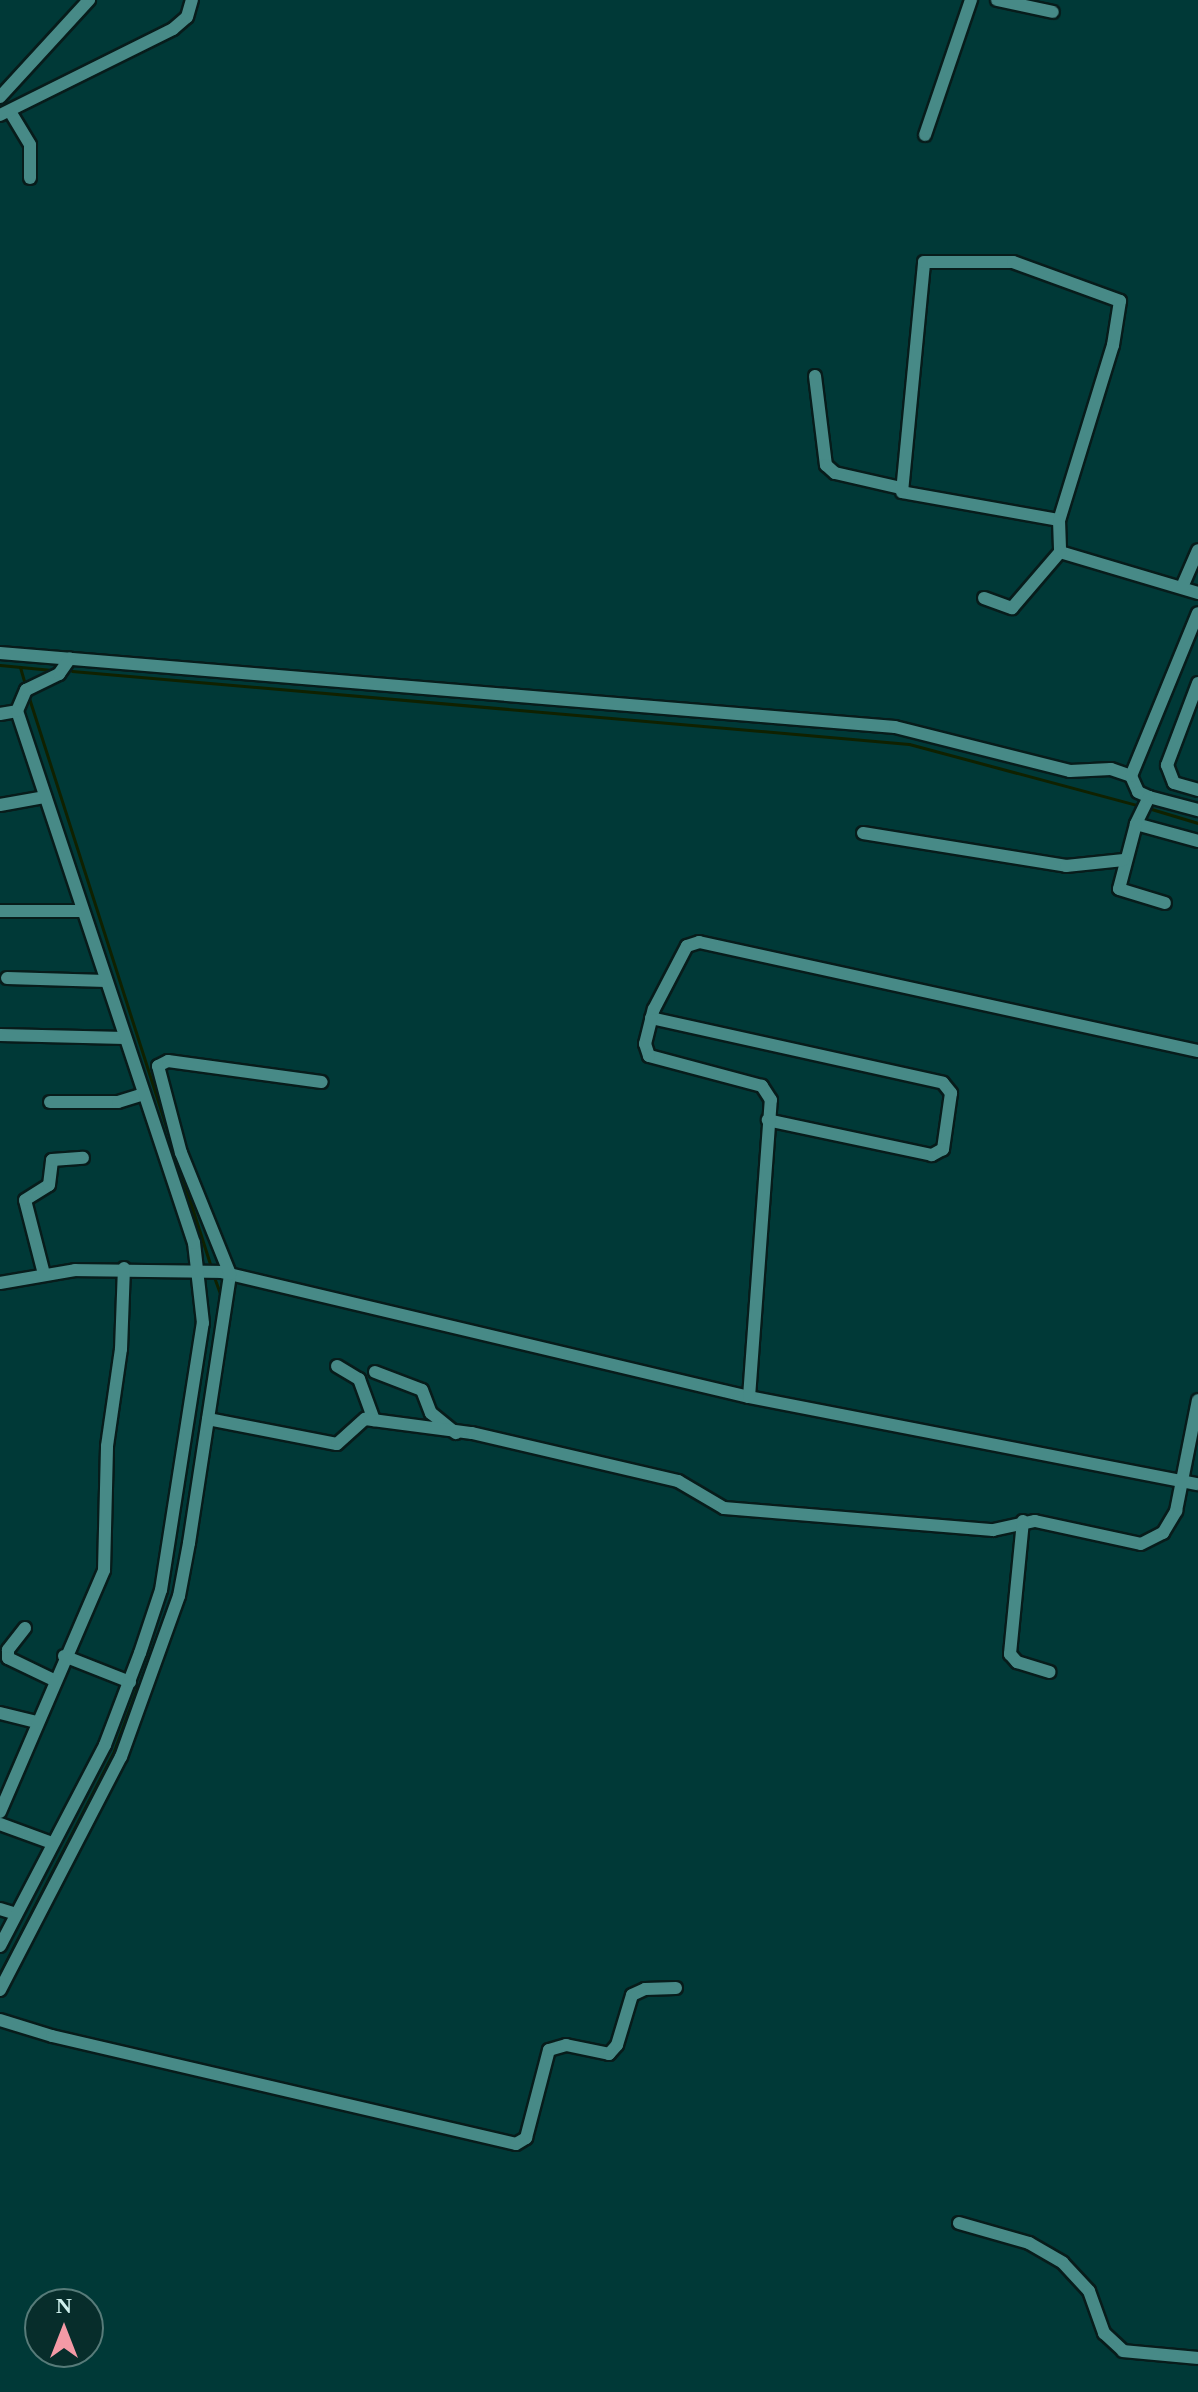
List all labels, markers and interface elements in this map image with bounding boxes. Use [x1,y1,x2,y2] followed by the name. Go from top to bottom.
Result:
[24,2288,104,2368] north arrow
[56,2293,72,2318] text: N

